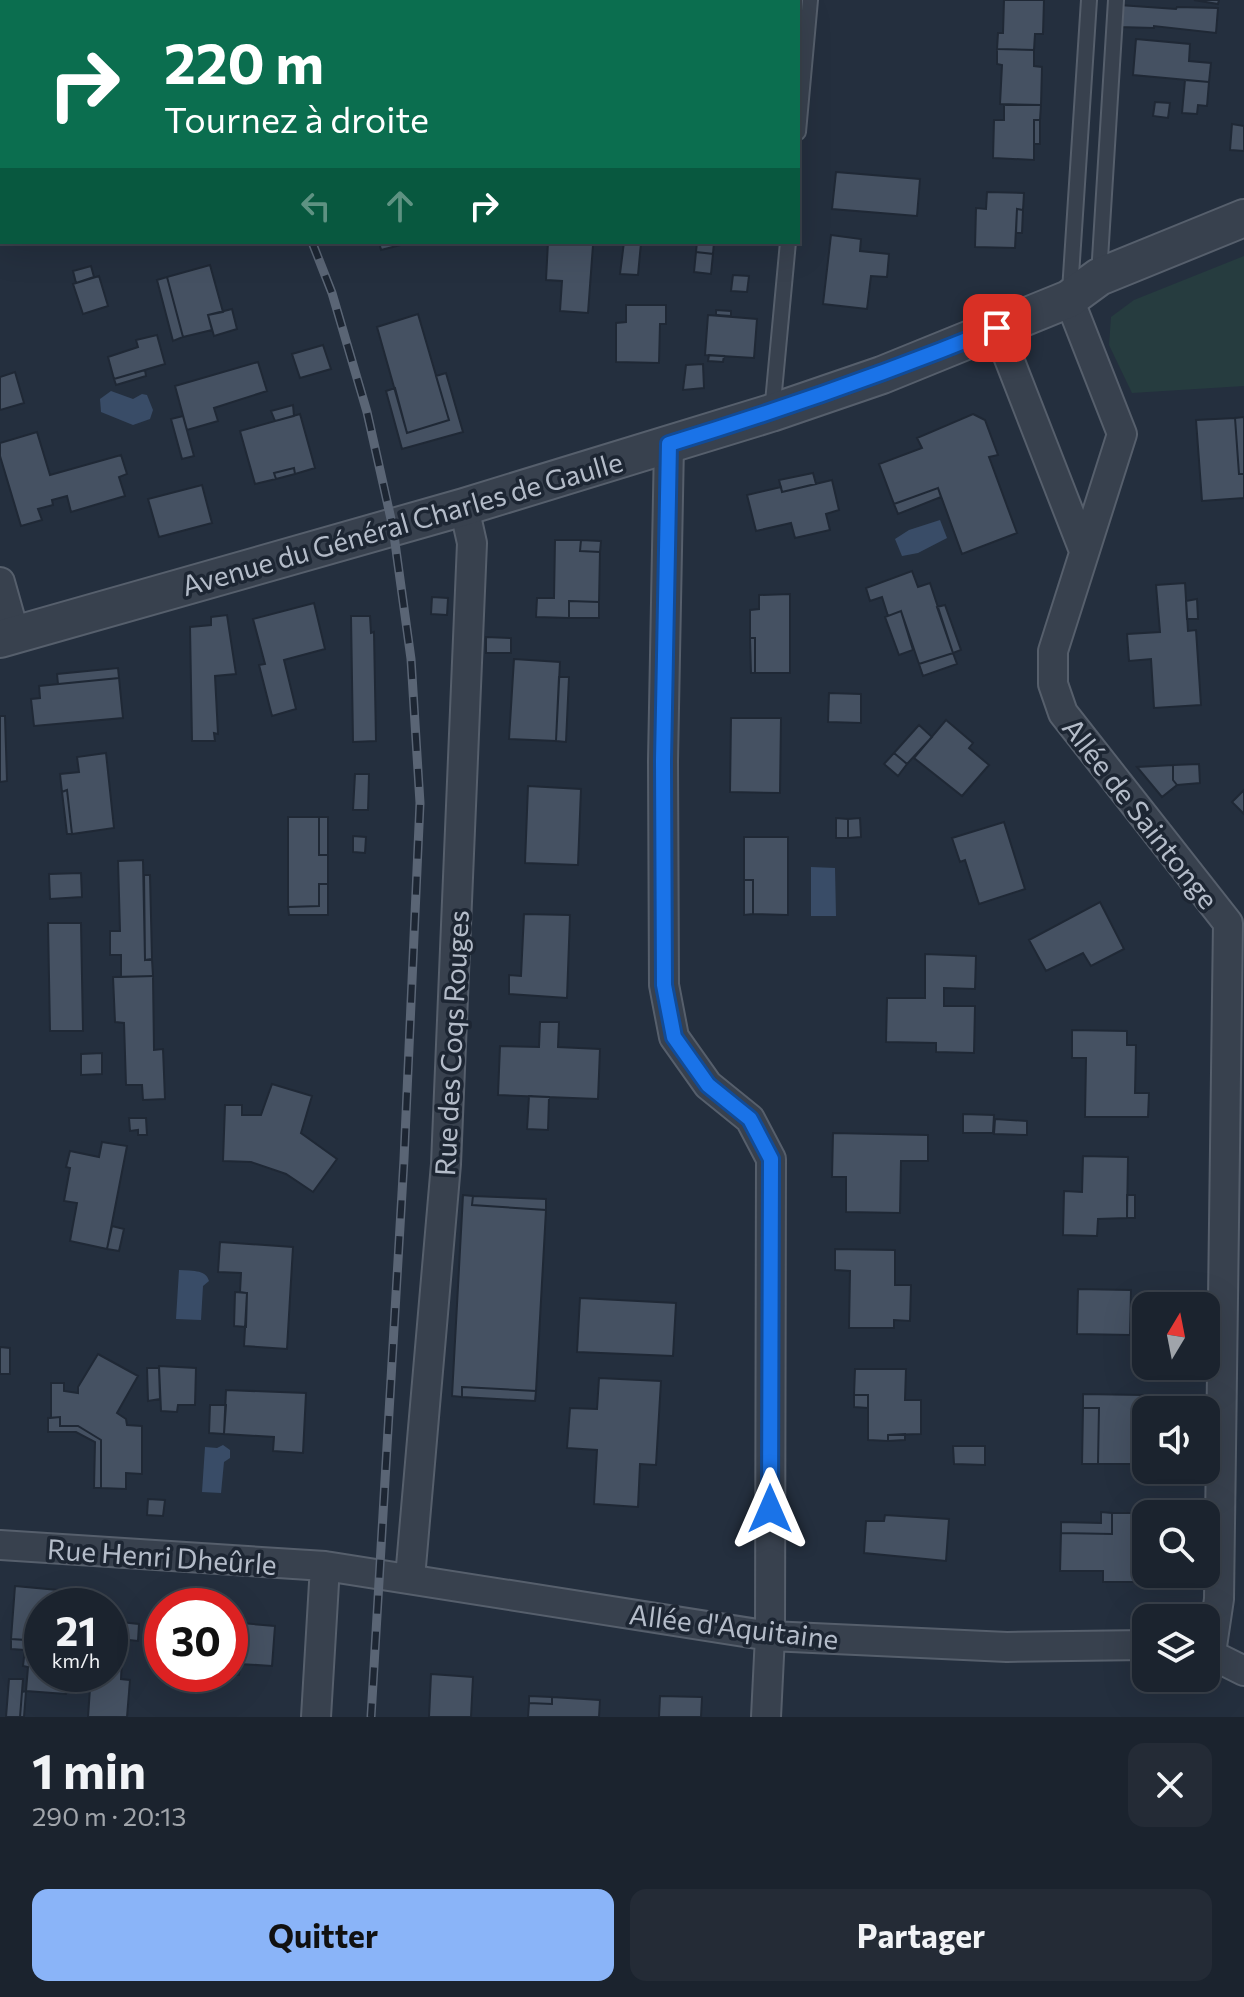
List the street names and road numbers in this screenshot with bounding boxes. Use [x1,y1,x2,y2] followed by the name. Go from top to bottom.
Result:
[178,444,626,602] street label: Avenue du Général Charles de Gaulle
[1056,711,1226,915] street label: Allée de Saintonge
[427,909,475,1177] street label: Rue des Coqs Rouges
[46,1531,278,1581] street label: Rue Henri Dheûrle
[627,1596,841,1656] street label: Allée d'Aquitaine

